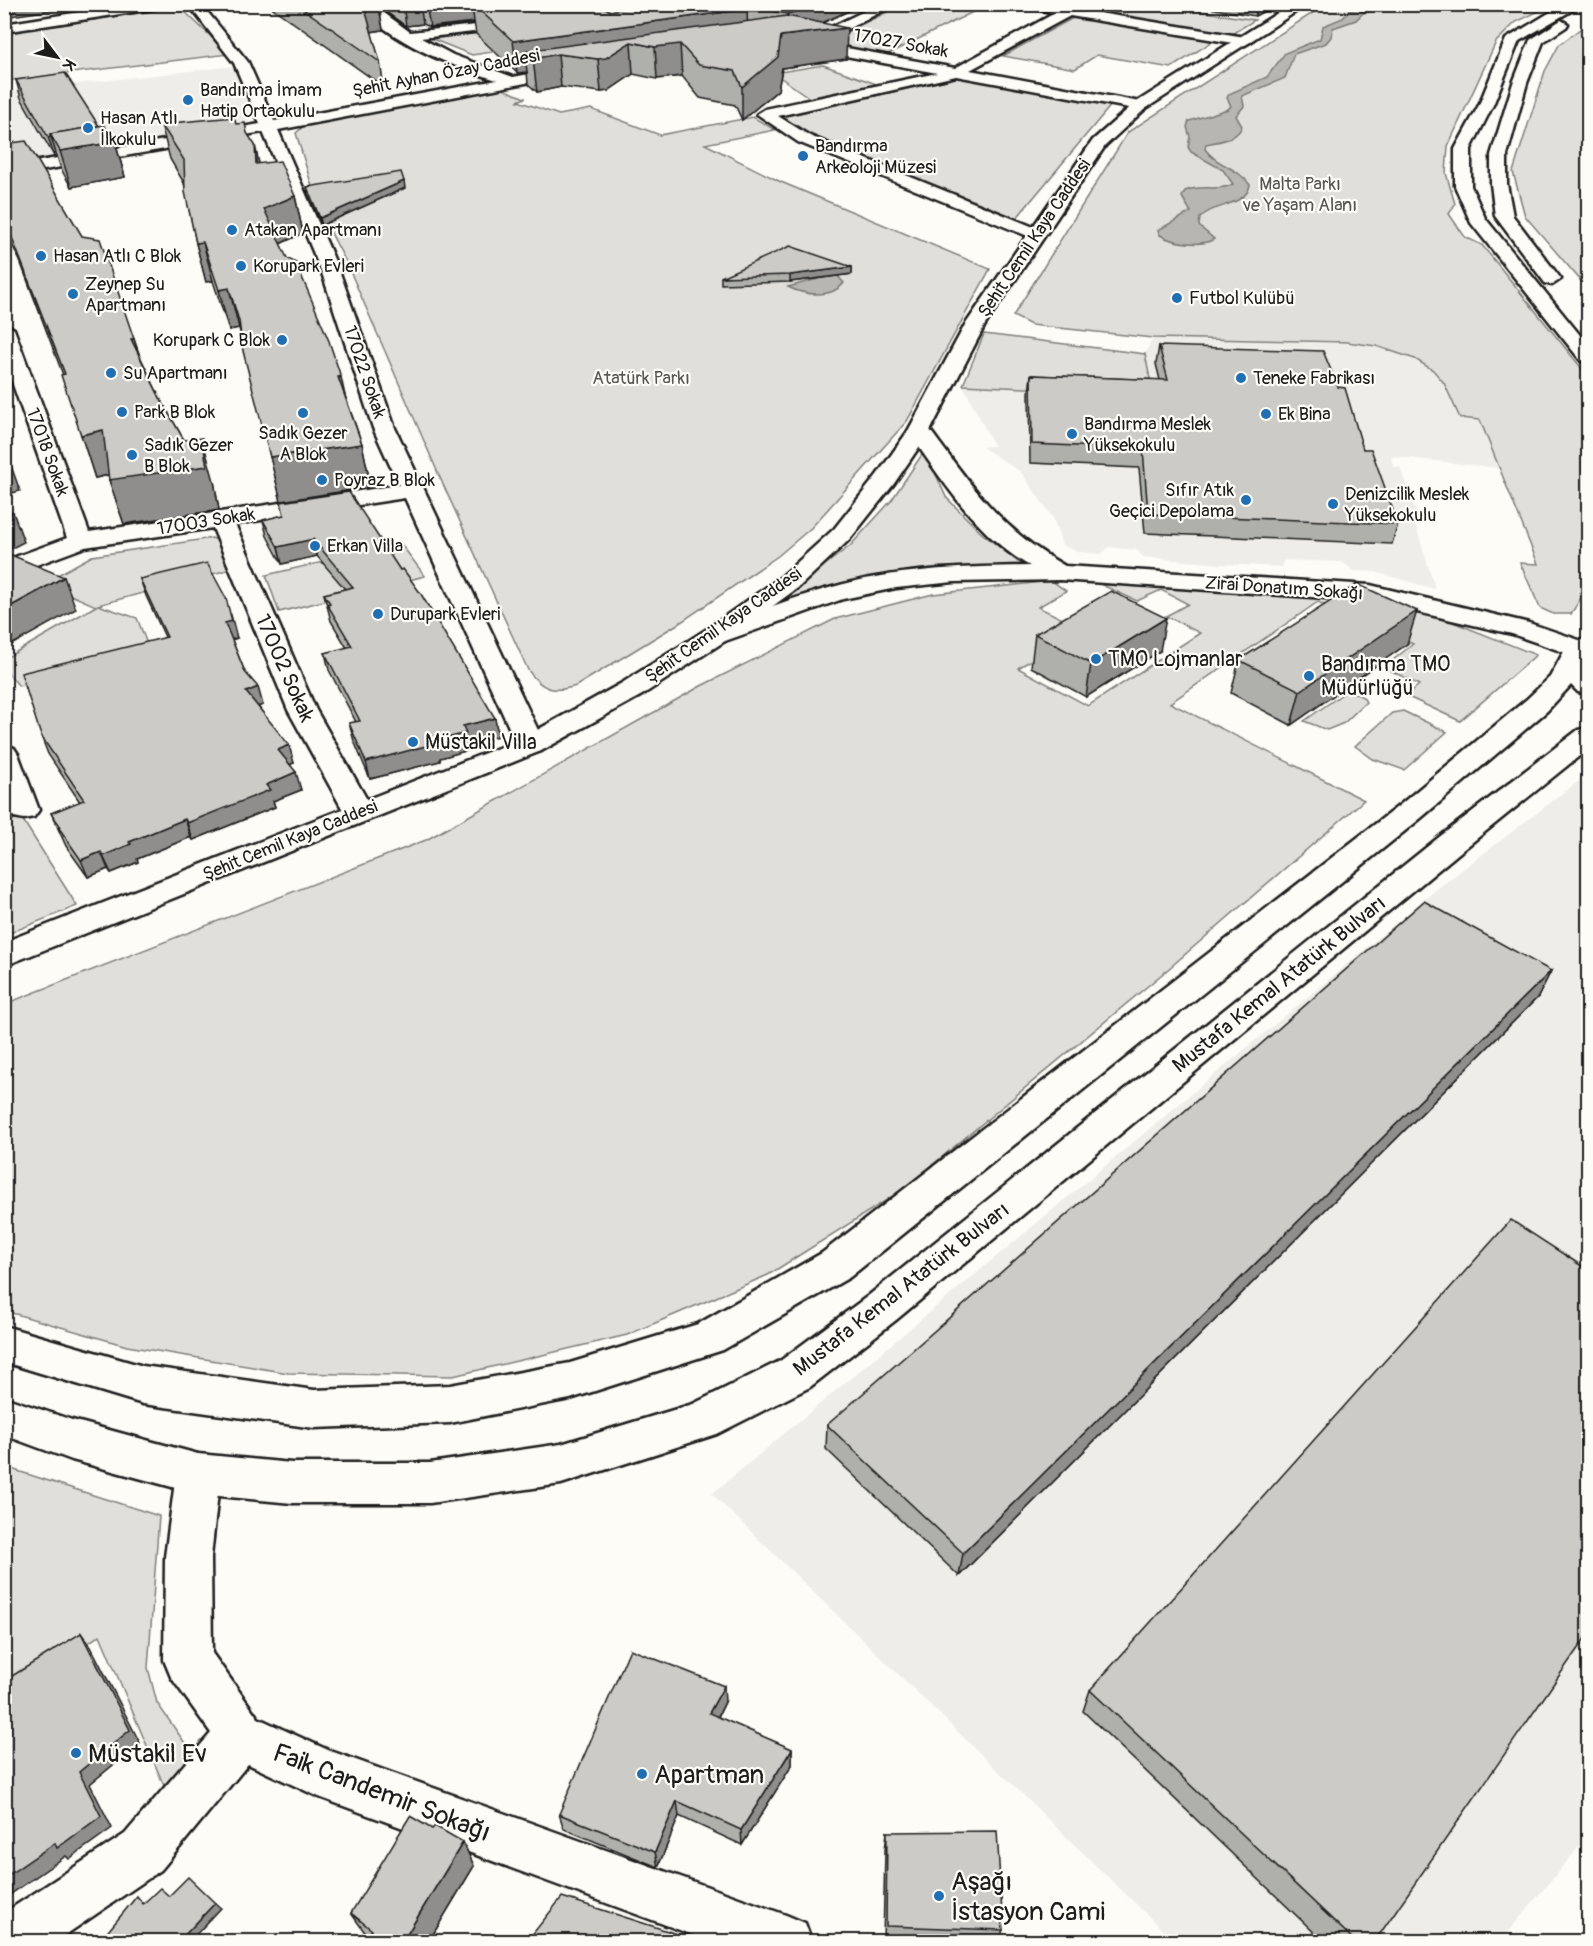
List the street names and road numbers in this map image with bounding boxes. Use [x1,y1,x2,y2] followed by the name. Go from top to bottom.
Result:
[852,24,951,63] street label: 17027 Sokak
[350,44,542,103] street label: Şehit Ayhan Özay Caddesi
[973,155,1096,322] street label: Şehit Cemil Kaya Caddesi
[338,323,391,422] street label: 17022 Sokak
[21,405,74,500] street label: 17018 Sokak
[156,502,257,541] street label: 17003 Sokak
[640,563,806,688] street label: Şehit Cemil Kaya Caddesi
[1204,572,1364,605] street label: Zirai Donatım Sokağı
[249,610,320,726] street label: 17002 Sokak
[199,795,381,886] street label: Şehit Cemil Kaya Caddesi
[1167,890,1392,1079] street label: Mustafa Kemal Atatürk Bulvarı
[788,1196,1015,1382] street label: Mustafa Kemal Atatürk Bulvarı
[268,1737,495,1849] street label: Faik Candemir Sokağı

